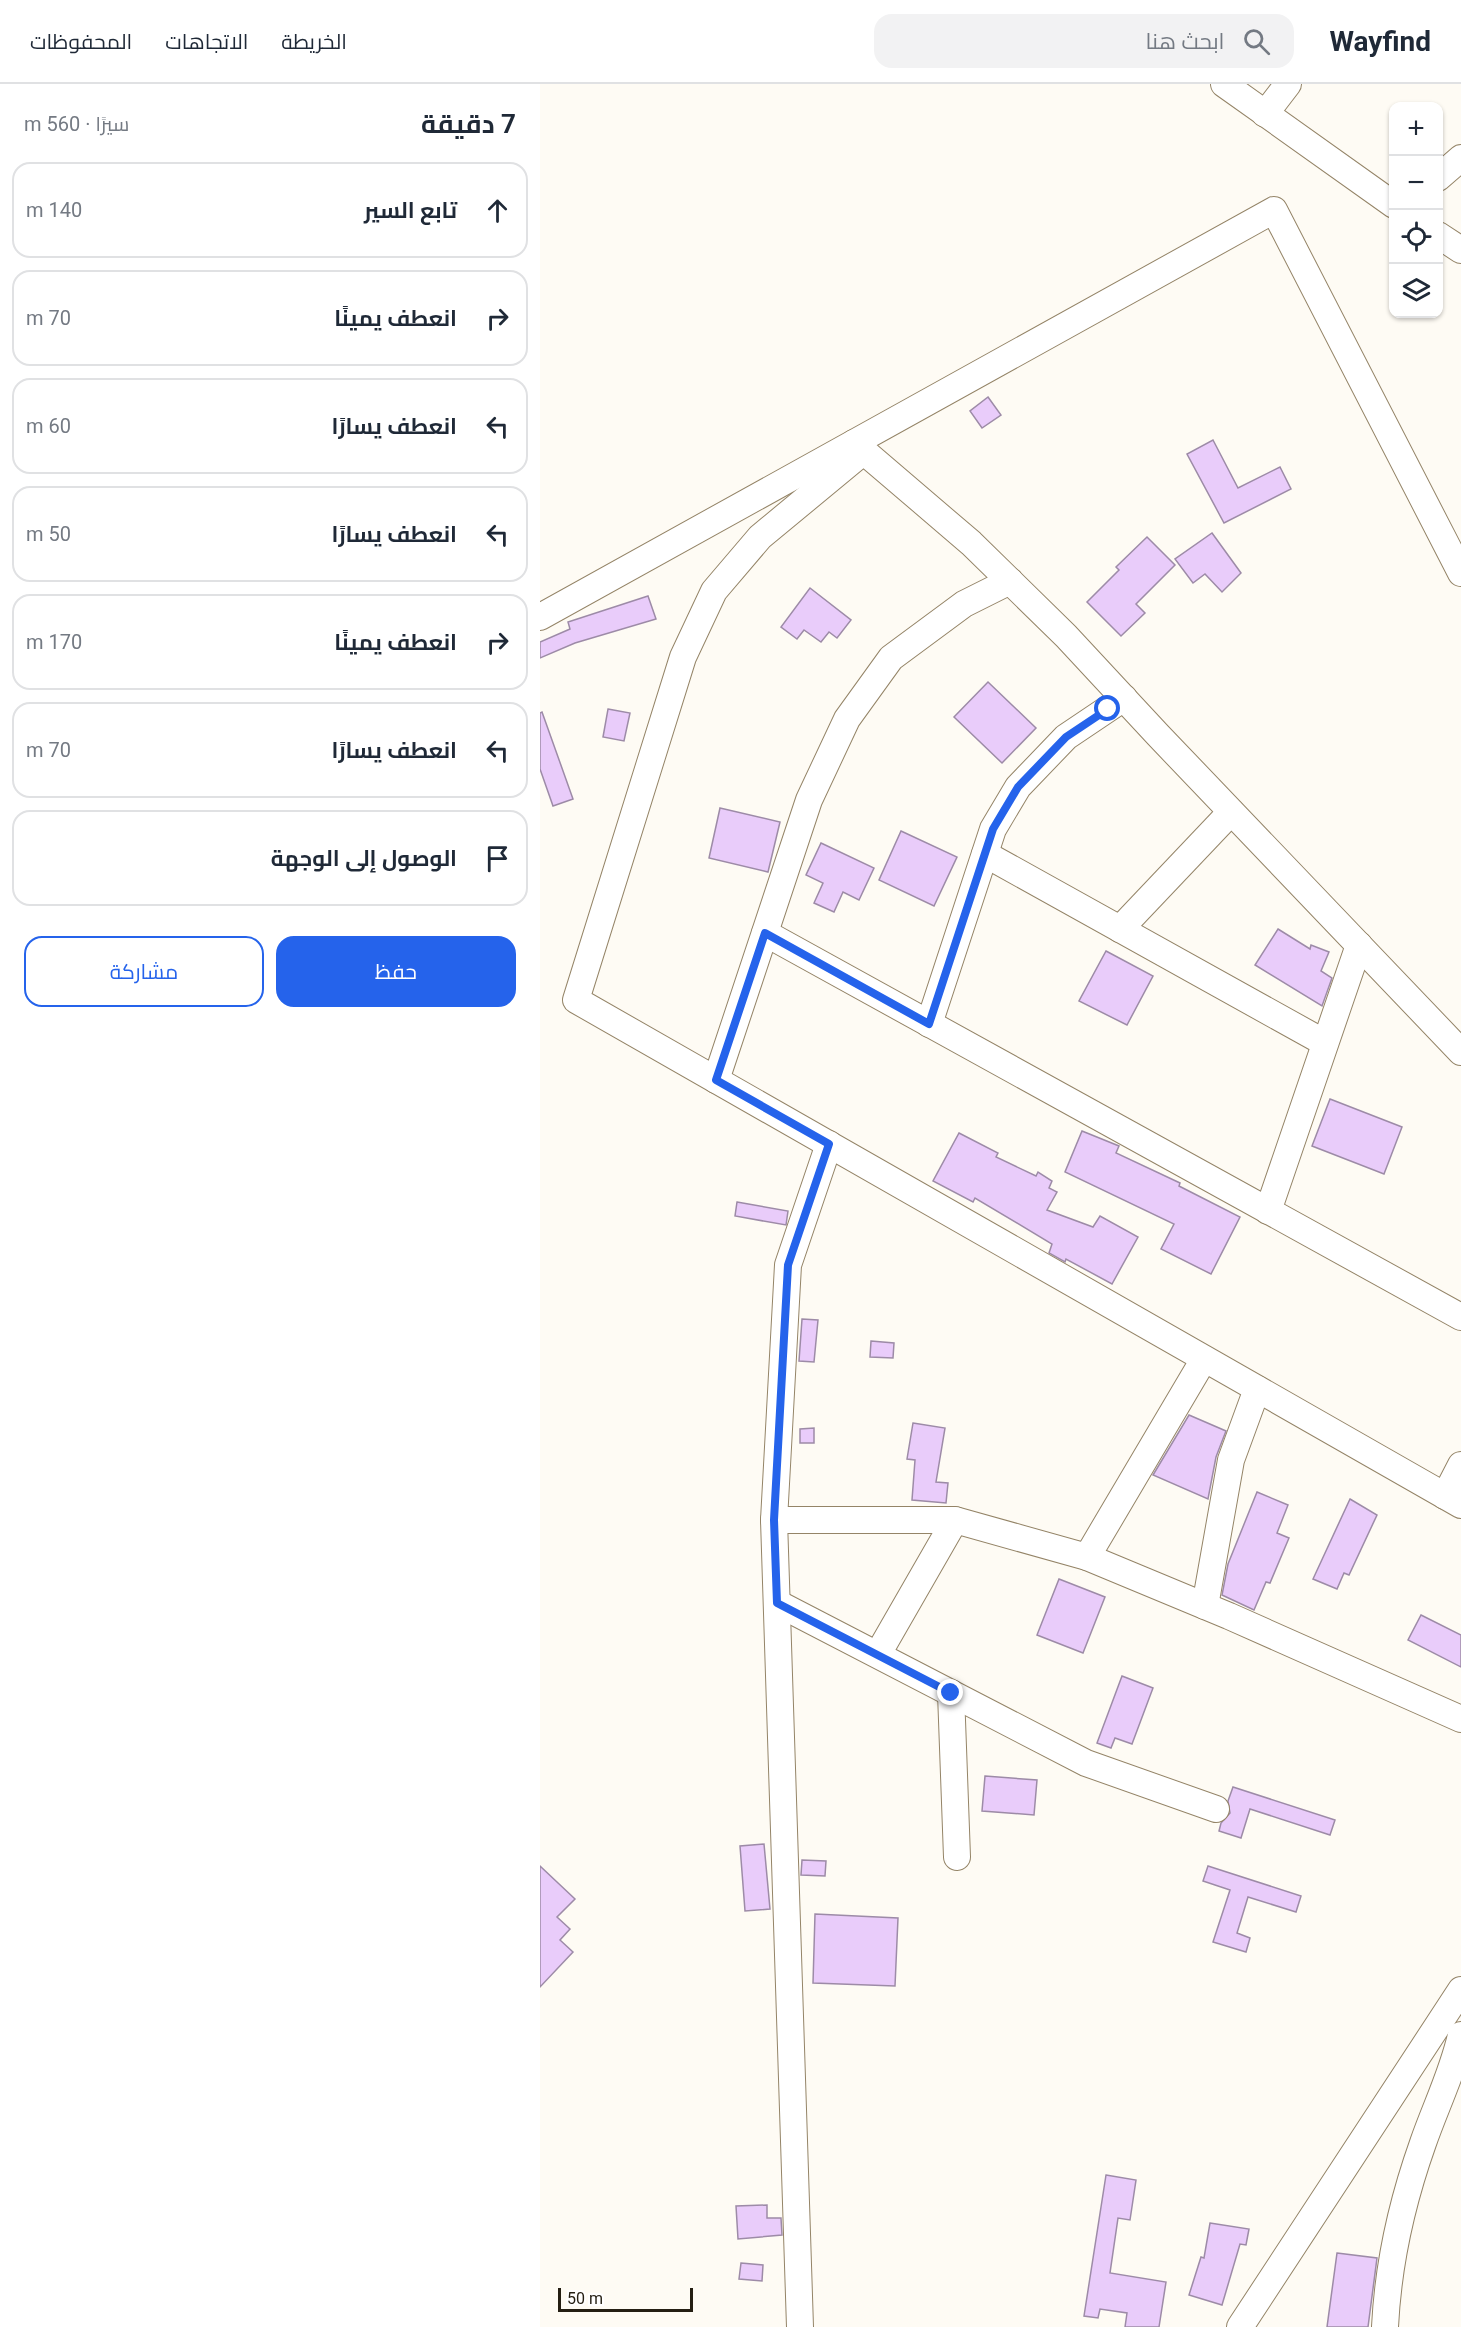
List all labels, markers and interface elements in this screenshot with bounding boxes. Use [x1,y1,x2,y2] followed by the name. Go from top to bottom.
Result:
[874,14,1294,68] search box
[1240,25,1273,58] icon: search
[1330,25,1431,58] text: Wayfind
[1146,29,1225,54] text: ابحث هنا
[30,30,132,54] text: المحفوظات
[165,30,248,54] text: الاتجاهات
[281,30,347,54] text: الخريطة
[1389,102,1443,318] map controls
[1389,102,1443,156] button: +
[421,109,516,139] text: 7 دقيقة
[24,112,129,136] text: سيرًا · 560 m
[1389,156,1443,210] button: −
[481,194,514,227] icon: ahead
[26,198,82,222] text: 140 m
[364,198,457,223] text: تابع السير
[1389,210,1443,264] button: locate
[1389,264,1443,318] button: layers
[481,302,514,335] icon: right
[26,306,71,330] text: 70 m
[334,306,457,331] text: انعطف يمينًا
[481,410,514,443] icon: left
[26,414,71,438] text: 60 m
[332,414,457,439] text: انعطف يسارًا
[481,518,514,551] icon: left
[26,522,71,546] text: 50 m
[332,522,457,547] text: انعطف يسارًا
[481,626,514,659] icon: right
[26,630,82,654] text: 170 m
[334,630,457,655] text: انعطف يمينًا
[1094,695,1120,721] route start
[481,734,514,767] icon: left
[26,738,71,762] text: 70 m
[332,738,457,763] text: انعطف يسارًا
[481,842,514,875] icon: arrive
[271,846,457,871] text: الوصول إلى الوجهة
[24,936,264,1007] button: مشاركة
[276,936,516,1007] button: حفظ
[937,1679,963,1705] route end
[558,2285,693,2312] scale bar
[567,2289,603,2308] text: 50 m

